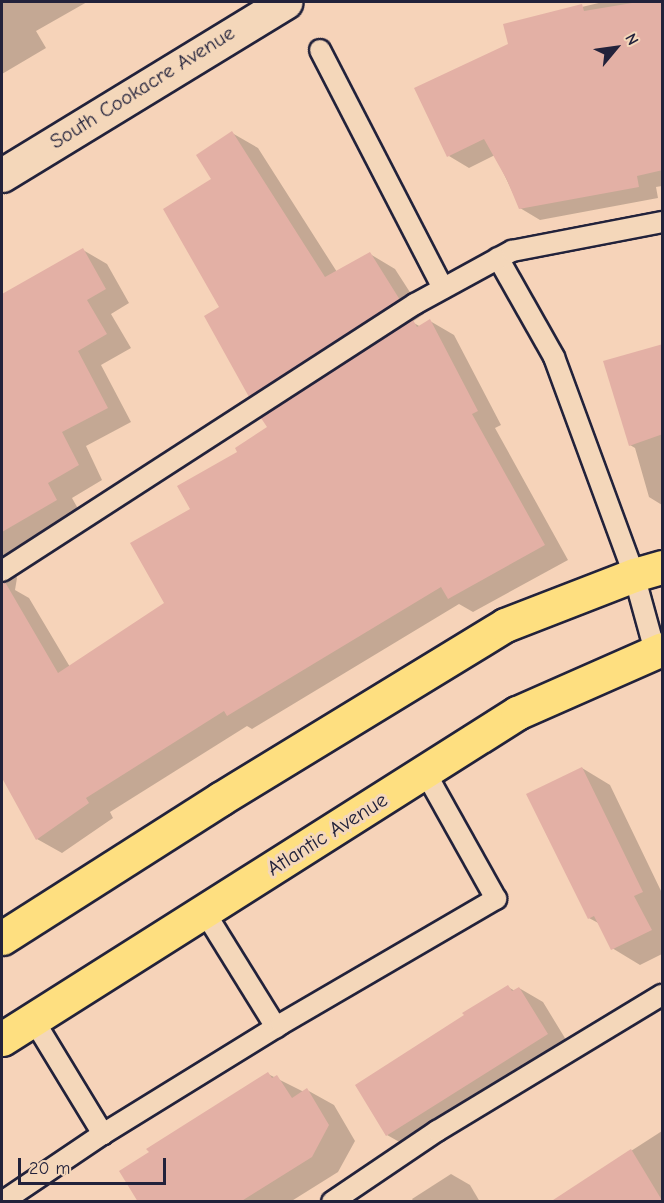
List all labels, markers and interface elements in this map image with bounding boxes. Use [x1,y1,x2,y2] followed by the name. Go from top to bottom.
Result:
[586,18,646,78] north arrow
[45,20,239,154] street label: South Cookacre Avenue
[621,30,642,48] text: N
[262,787,392,881] street label: Atlantic Avenue
[21,1146,170,1184] scale bar
[29,1158,70,1179] text: 20 m

